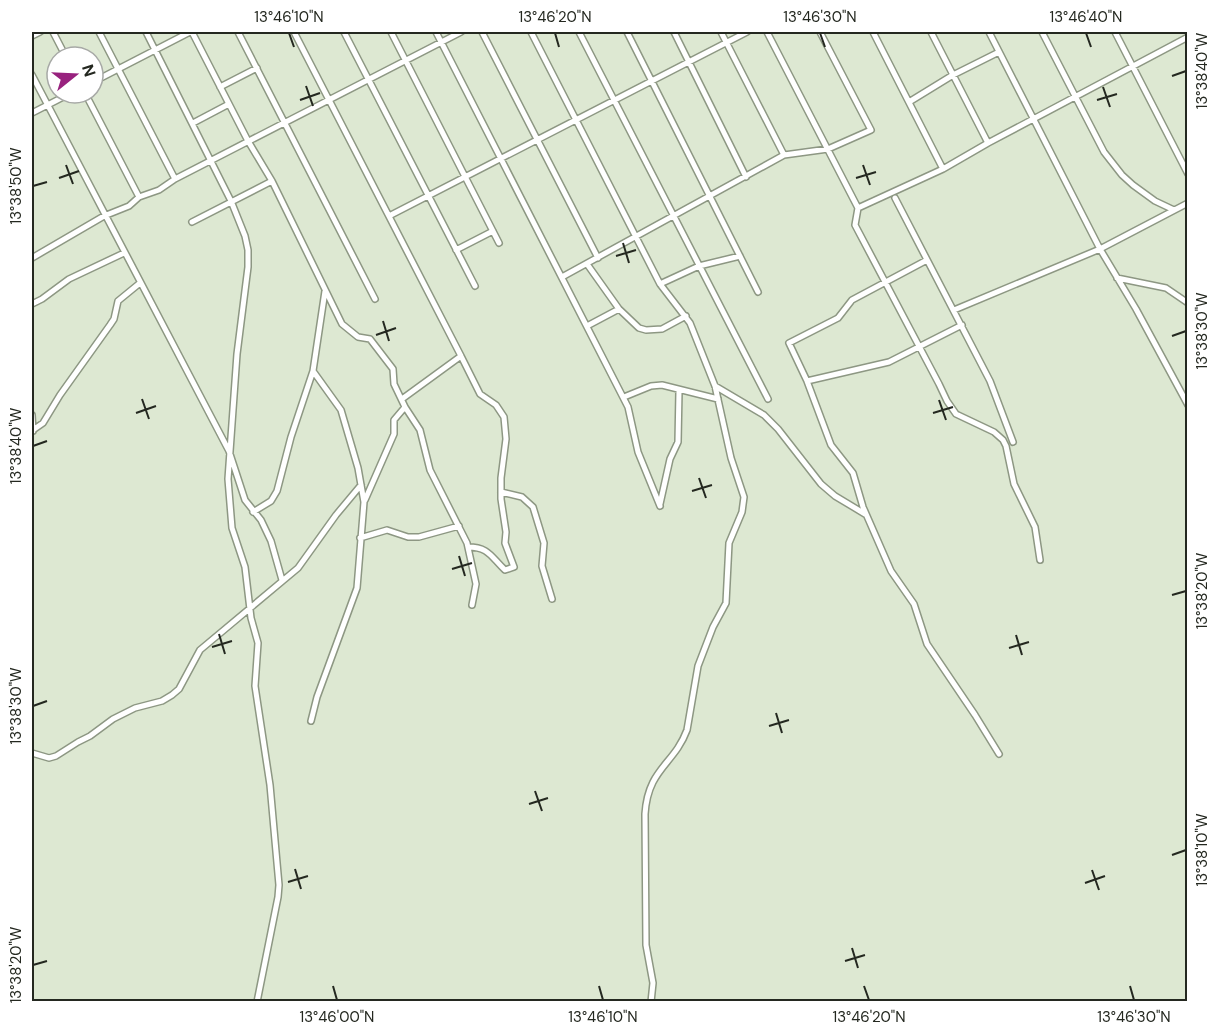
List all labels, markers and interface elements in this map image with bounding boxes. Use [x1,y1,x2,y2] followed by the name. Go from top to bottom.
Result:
[254,7,324,27] text: 13°46'10"N
[518,7,592,27] text: 13°46'20"N
[783,7,857,27] text: 13°46'30"N
[1050,7,1122,27] text: 13°46'40"N
[1192,32,1212,109] text: 13°38'40"W
[45,45,105,105] north arrow
[77,62,101,79] text: N
[6,147,26,224] text: 13°38'50"W
[1192,292,1212,370] text: 13°38'30"W
[6,407,26,484] text: 13°38'40"W
[1192,552,1212,629] text: 13°38'20"W
[6,667,26,745] text: 13°38'30"W
[1192,813,1212,886] text: 13°38'10"W
[6,926,26,1003] text: 13°38'20"W
[300,1007,374,1027] text: 13°46'00"N
[568,1007,638,1027] text: 13°46'10"N
[832,1007,906,1027] text: 13°46'20"N
[1097,1007,1171,1027] text: 13°46'30"N

